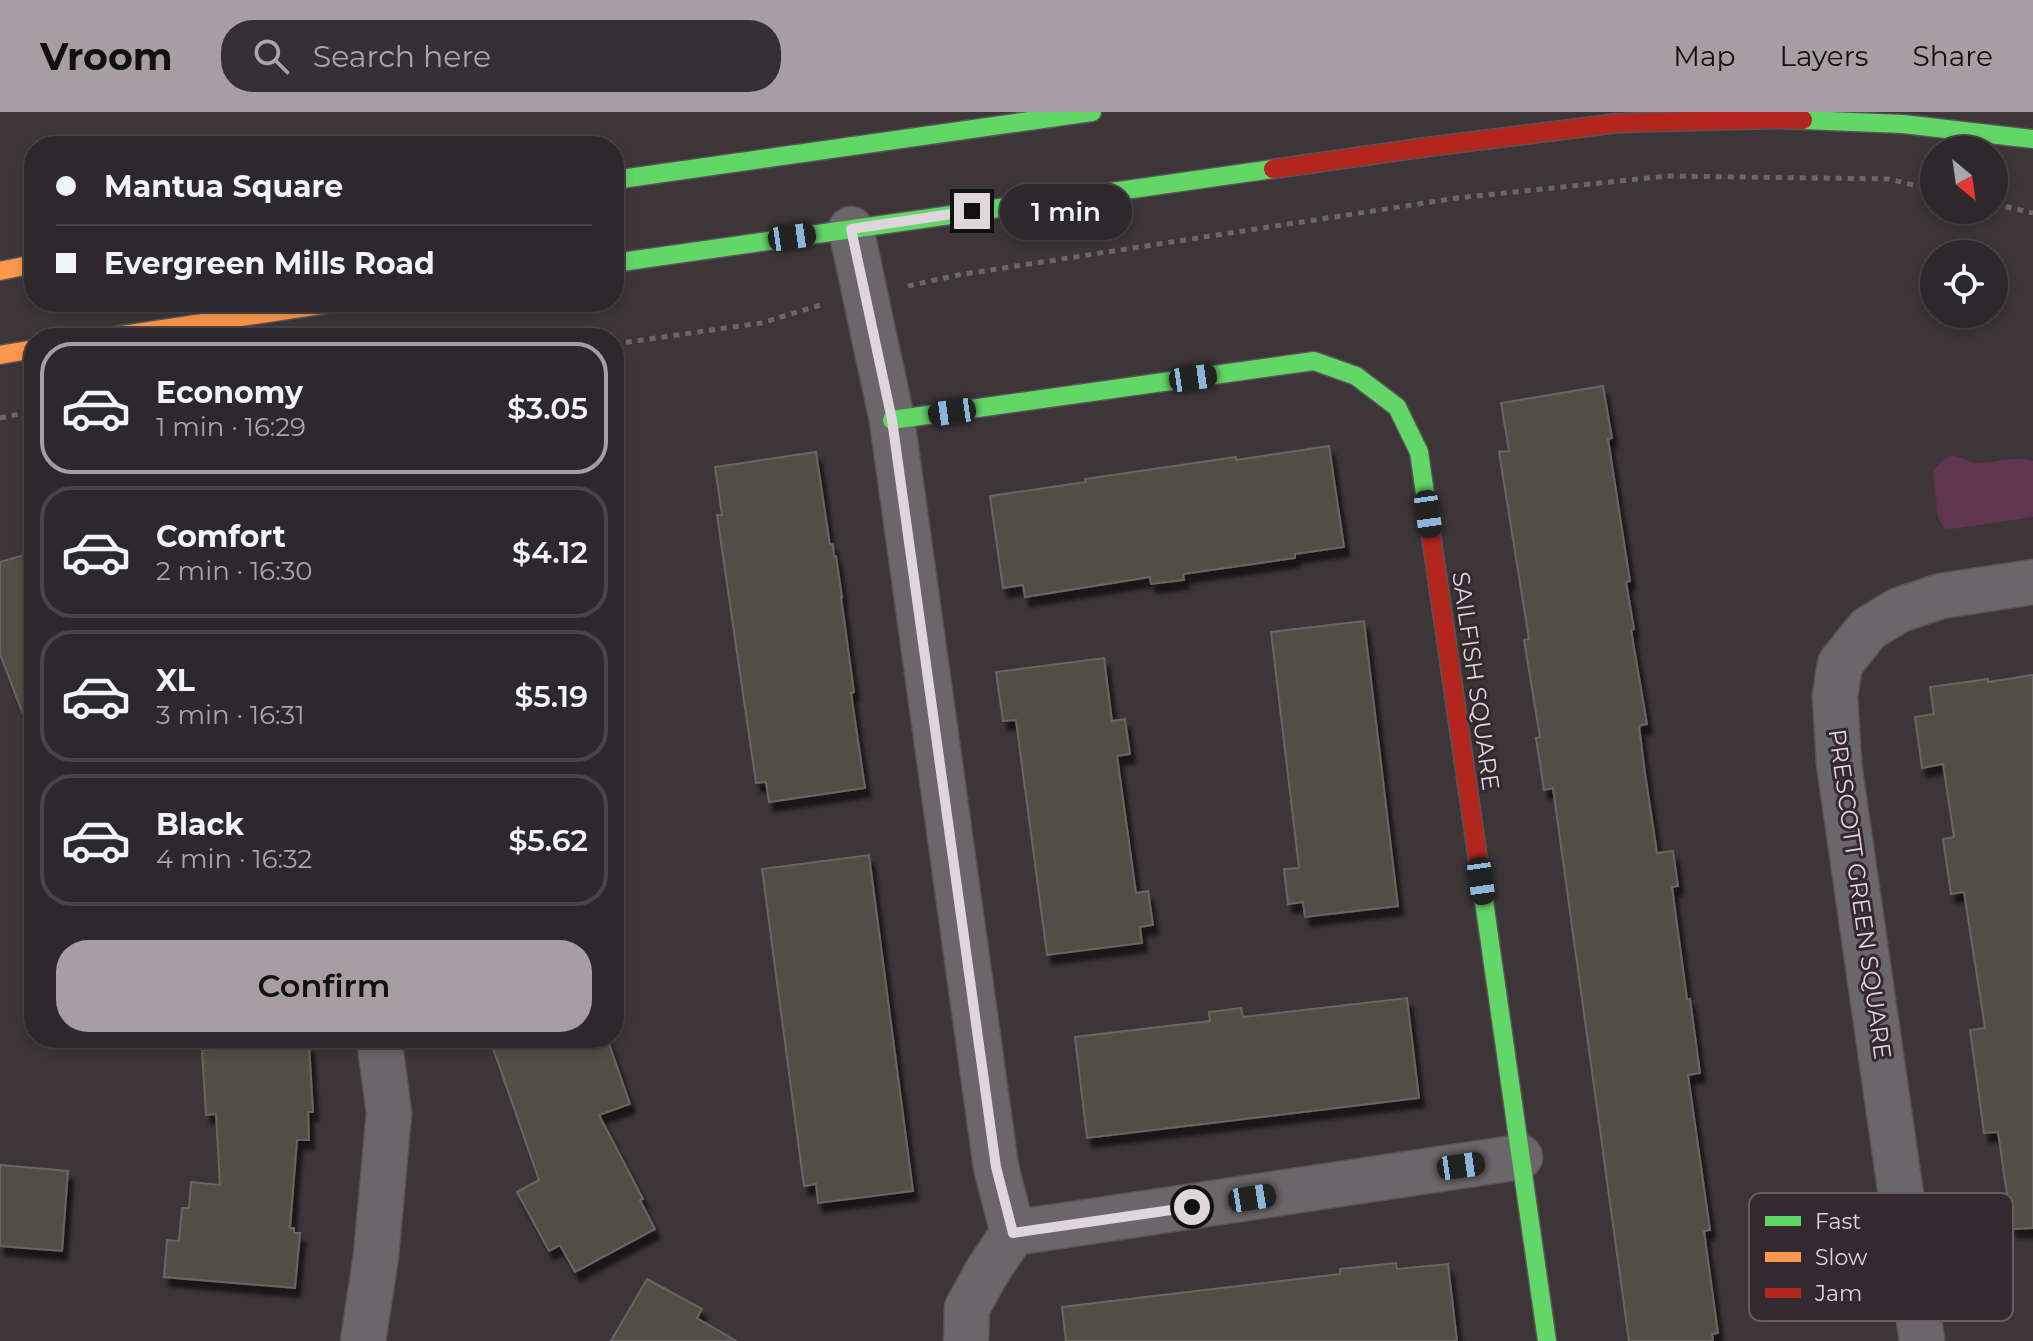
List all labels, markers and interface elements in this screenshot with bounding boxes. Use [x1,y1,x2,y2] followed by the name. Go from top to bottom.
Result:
[221,20,781,92] search box
[40,33,173,80] text: Vroom
[249,34,293,78] icon: search
[313,38,491,75] text: Search here
[1673,39,1736,73] text: Map
[1780,39,1869,73] text: Layers
[1913,39,1993,73] text: Share
[1920,136,2008,224] north arrow
[1920,136,2008,328] map controls
[104,168,343,205] text: Mantua Square
[1000,183,1132,239] callout: 1 min
[954,193,990,229] route end
[1031,196,1101,228] text: 1 min
[767,222,817,252] car
[1920,240,2008,328] button: locate
[104,245,435,282] text: Evergreen Mills Road
[1168,363,1218,393] car
[60,372,132,444] icon: car
[156,374,303,411] text: Economy
[507,390,588,427] text: $3.05
[927,397,977,427] car
[156,411,306,443] text: 1 min · 16:29
[1413,489,1443,539] car
[60,516,132,588] icon: car
[156,518,286,555] text: Comfort
[512,534,588,571] text: $4.12
[156,555,313,587] text: 2 min · 16:30
[1446,570,1506,792] street label: SAILFISH SQUARE
[60,660,132,732] icon: car
[156,662,195,699] text: XL
[514,678,588,715] text: $5.19
[156,699,305,731] text: 3 min · 16:31
[1822,727,1898,1061] street label: PRESCOTT GREEN SQUARE
[60,804,132,876] icon: car
[156,806,244,843] text: Black
[508,822,588,859] text: $5.62
[156,843,312,875] text: 4 min · 16:32
[1466,856,1496,906] car
[56,940,592,1032] button: Confirm
[1436,1151,1486,1181] car
[1226,1182,1278,1214] car
[1174,1189,1210,1225] route start
[1749,1193,2013,1321] legend
[1815,1208,1861,1235] text: Fast
[1815,1244,1868,1271] text: Slow
[1814,1280,1862,1307] text: Jam

